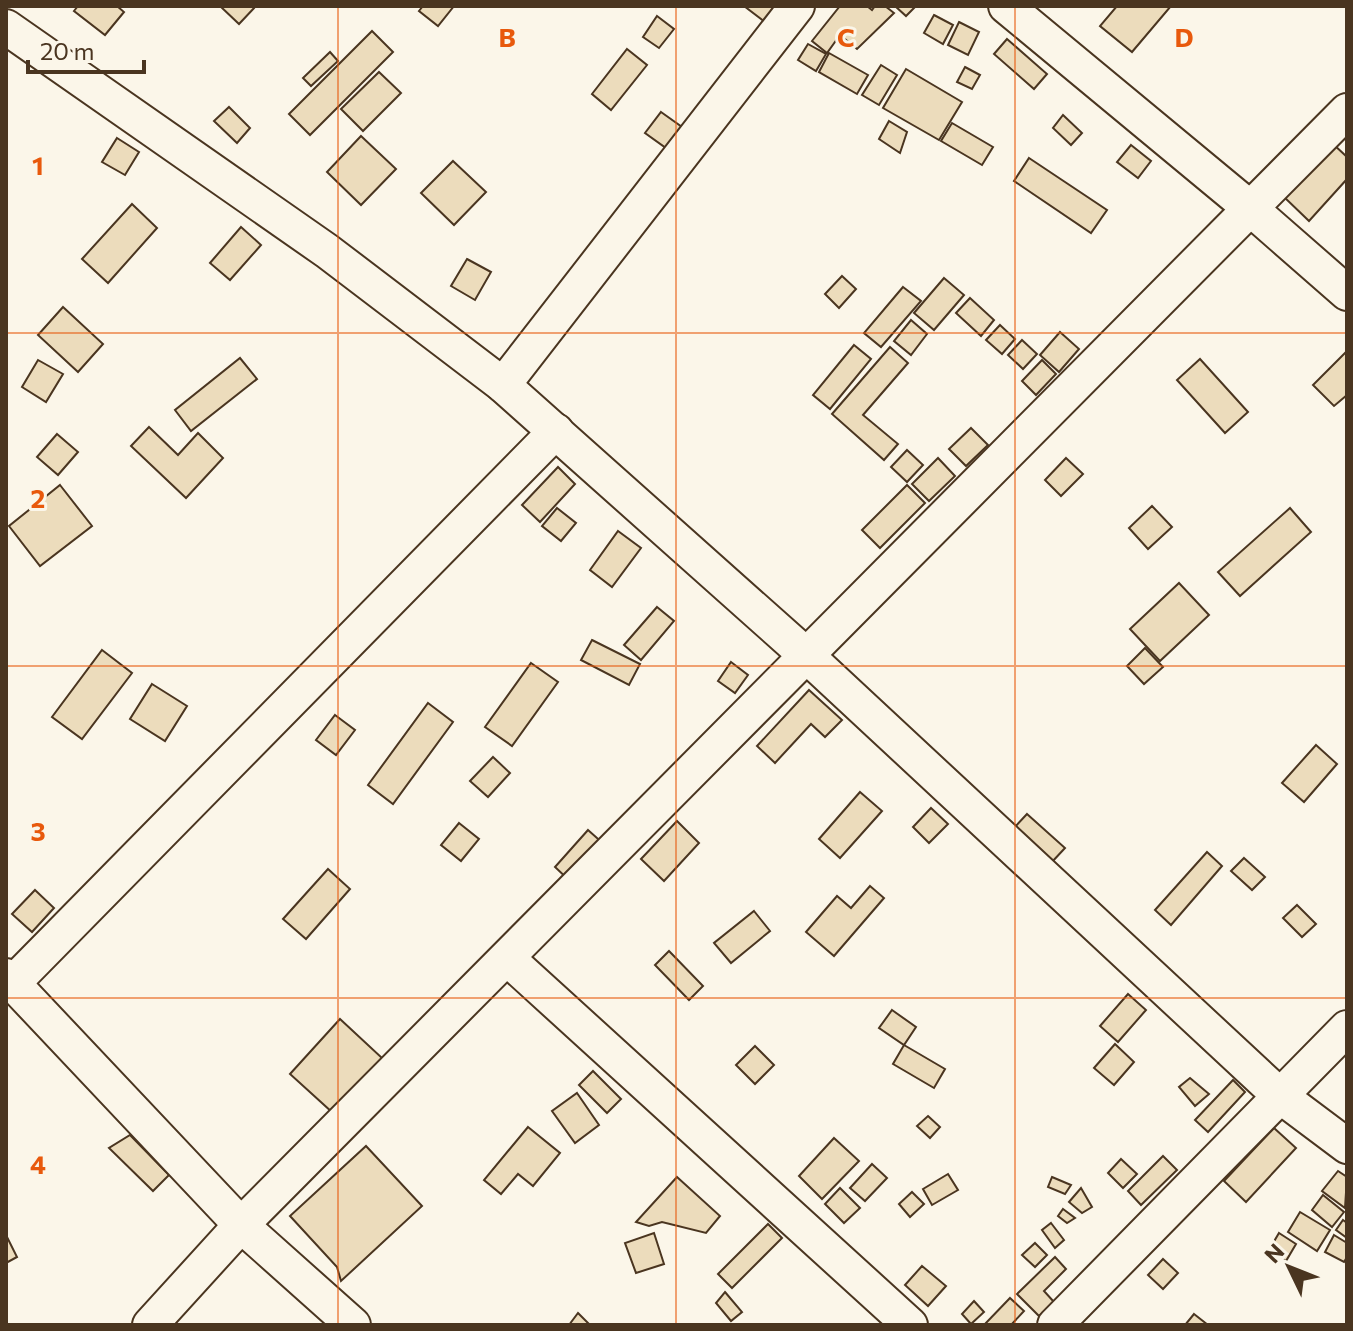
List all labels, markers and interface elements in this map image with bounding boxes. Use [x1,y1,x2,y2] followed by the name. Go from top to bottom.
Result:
[498,21,516,52] text: B
[837,21,855,52] text: C
[1174,21,1194,52] text: D
[28,24,144,74] scale bar
[40,36,94,65] text: 20 m
[32,149,44,180] text: 1
[31,482,45,513] text: 2
[30,815,46,846] text: 3
[30,1148,46,1179] text: 4
[1249,1227,1329,1307] north arrow
[1259,1238,1290,1268] text: N

